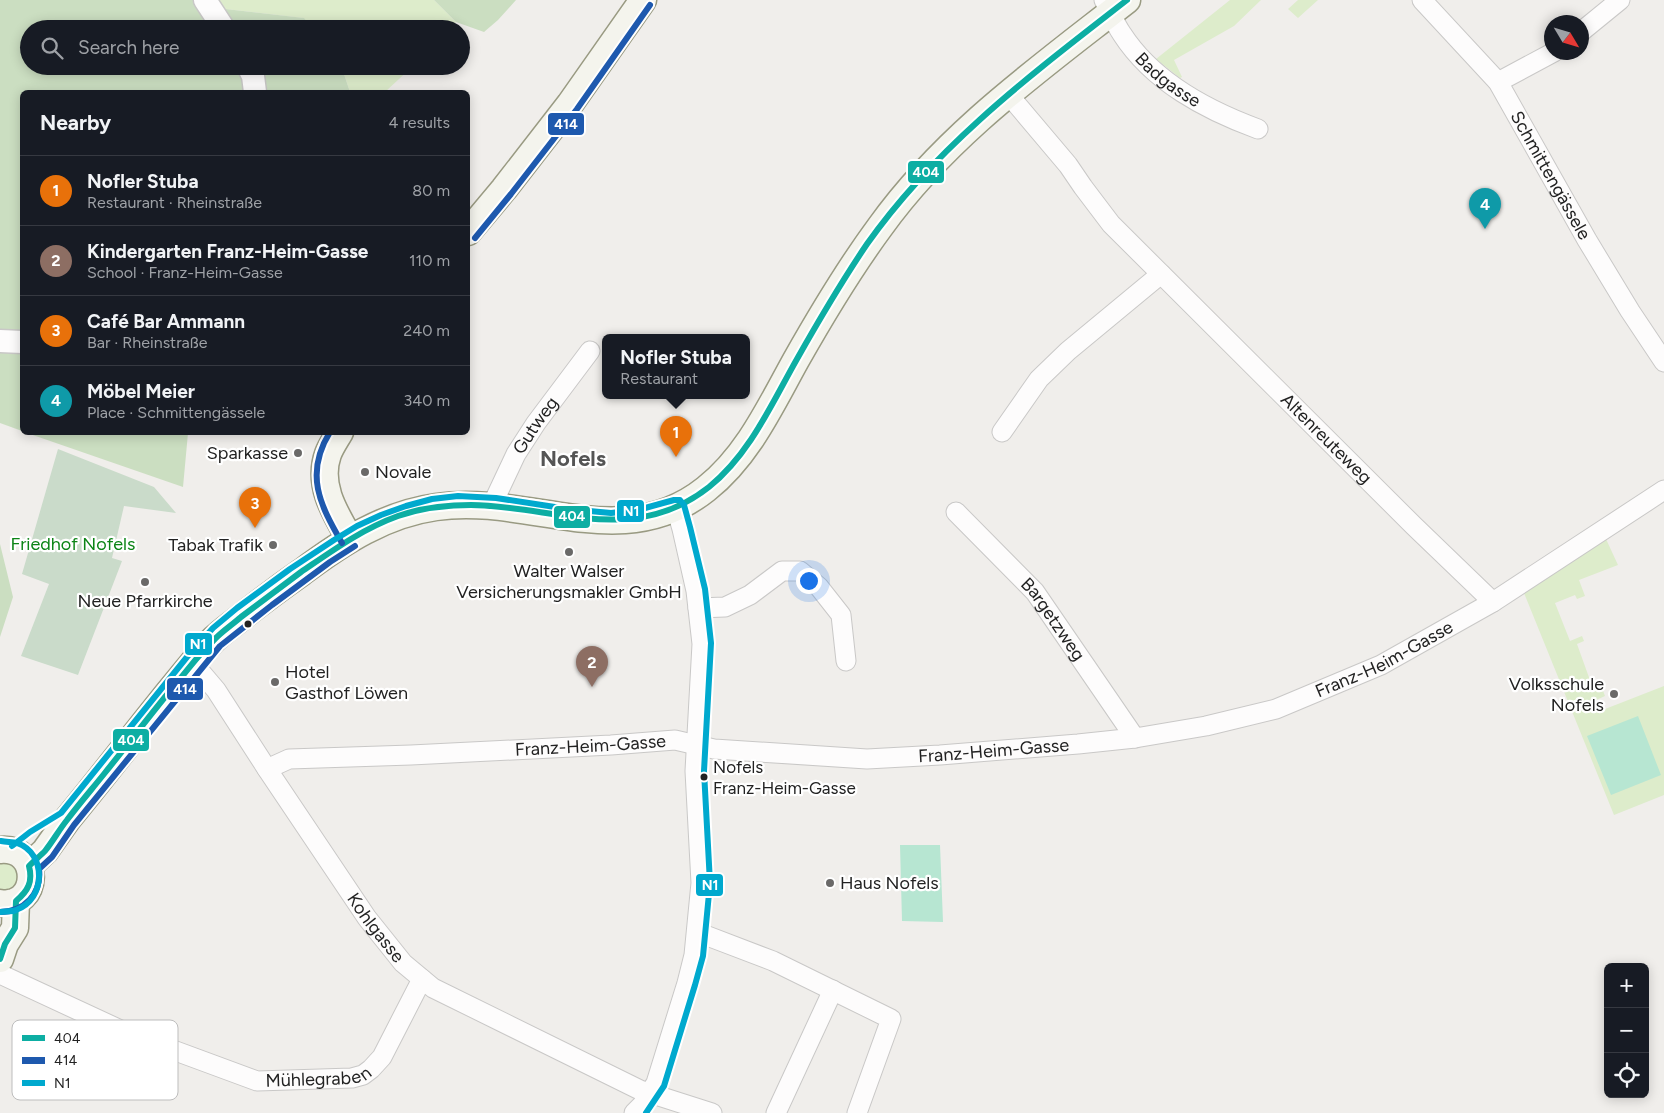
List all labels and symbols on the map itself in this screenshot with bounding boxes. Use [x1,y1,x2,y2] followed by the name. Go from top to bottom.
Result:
[1544,15,1589,60] north arrow
[1130,48,1205,112] street label: Badgasse
[1506,107,1596,244] street label: Schmittengässele
[547,112,585,136] line badge: 414
[554,116,578,133] text: 414
[907,160,945,184] line badge: 404
[913,164,940,181] text: 404
[1469,188,1501,229] pin: 4
[1276,389,1376,489] street label: Altenreuteweg
[508,392,563,458] street label: Gutweg
[660,416,692,457] pin: 1
[207,442,288,464] place label: Sparkasse
[540,445,606,472] district label: Nofels
[292,447,304,459] marker: Sparkasse
[375,461,431,483] place label: Novale
[359,466,371,478] marker: Novale
[239,487,271,528] pin: 3
[616,499,645,523] line badge: N1
[623,503,639,520] text: N1
[553,505,591,529] line badge: 404
[559,508,586,525] text: 404
[11,533,135,555] park label: Friedhof Nofels
[168,534,263,556] place label: Tabak Trafik
[267,539,279,551] marker: Tabak Trafik
[563,546,575,558] marker: Walter Walser Versicherungsmakler GmbH
[456,560,682,603] place label: Walter Walser Versicherungsmakler GmbH
[796,568,822,594] your location
[1016,573,1090,665] street label: Bargetzweg
[139,576,151,588] marker: Neue Pfarrkirche
[77,590,213,612] place label: Neue Pfarrkirche
[1312,616,1457,702] street label: Franz-Heim-Gasse
[243,619,253,629] unlabelled marker
[184,632,213,656] line badge: N1
[190,636,206,653] text: N1
[576,646,608,687] pin: 2
[285,661,408,704] place label: Hotel Gasthof Löwen
[1509,673,1604,716] place label: Volksschule Nofels
[269,676,281,688] marker: Hotel Gasthof Löwen
[166,677,204,701] line badge: 414
[173,681,197,698] text: 414
[1608,688,1620,700] marker: Volksschule Nofels
[112,728,150,752] line badge: 404
[515,730,667,761] street label: Franz-Heim-Gasse
[118,732,145,749] text: 404
[918,734,1070,767] street label: Franz-Heim-Gasse
[713,757,856,798] place label: Nofels Franz-Heim-Gasse
[699,772,709,782] marker: Nofels Franz-Heim-Gasse
[840,872,939,894] place label: Haus Nofels
[695,873,724,897] line badge: N1
[702,877,718,894] text: N1
[824,877,836,889] marker: Haus Nofels
[342,889,409,967] street label: Kohlgasse
[12,1020,178,1100] legend
[54,1030,81,1047] text: 404
[54,1052,77,1069] text: 414
[265,1062,376,1092] street label: Mühlegraben
[54,1075,71,1092] text: N1

